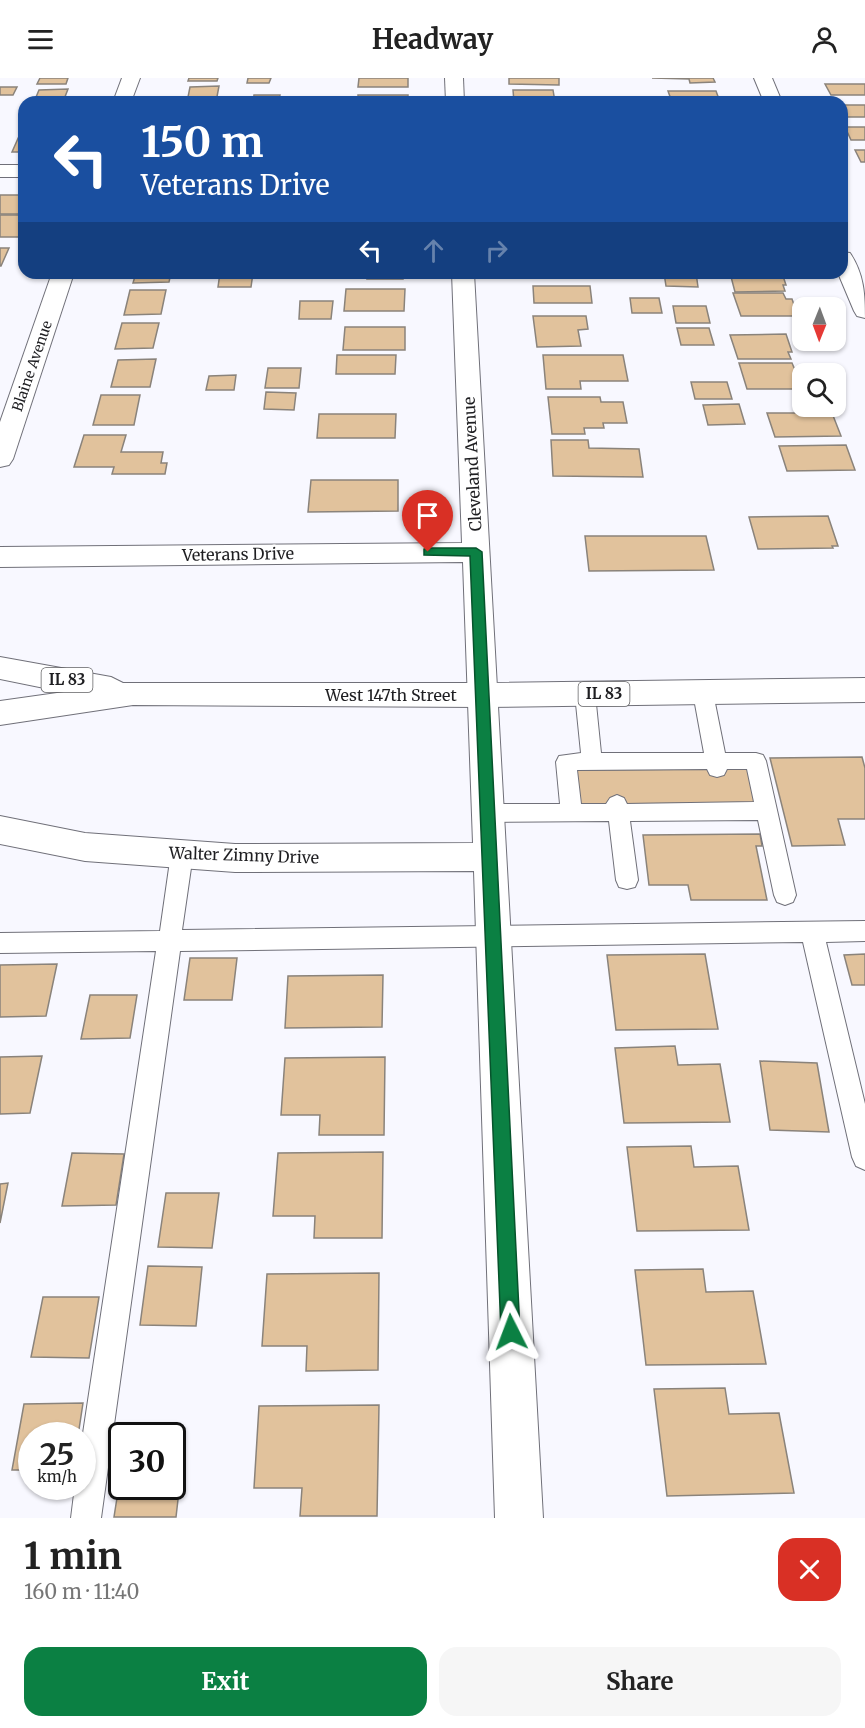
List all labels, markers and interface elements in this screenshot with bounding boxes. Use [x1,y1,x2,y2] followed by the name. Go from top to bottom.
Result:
[372,22,493,56] text: Headway
[24,23,57,56] icon: menu
[808,23,841,56] icon: person
[141,116,263,168] text: 150 m
[42,120,120,198] icon: left
[141,168,330,202] text: Veterans Drive
[354,234,387,267] icon: left
[417,234,450,267] icon: ahead
[480,234,513,267] icon: right
[792,297,846,351] north arrow
[792,297,846,417] map controls
[8,318,56,414] street label: Blaine Avenue
[792,363,846,417] button: search
[458,396,486,532] street label: Cleveland Avenue
[402,490,453,552] pin
[411,499,444,532] icon: arrive
[181,543,294,565] street label: Veterans Drive
[42,668,92,692] road number: IL 83
[578,682,630,706] road number: IL 83
[324,685,457,705] street label: West 147th Street
[168,842,319,868] street label: Walter Zimny Drive
[479,1300,543,1364] position arrow
[108,1422,186,1500] speed limit sign: 30
[40,1435,74,1473] text: 25
[37,1467,77,1486] text: km/h
[24,1534,122,1579] text: 1 min
[778,1538,841,1601] button: close
[24,1579,139,1604] text: 160 m · 11:40
[24,1647,427,1716] button: Exit
[439,1647,841,1716] button: Share

